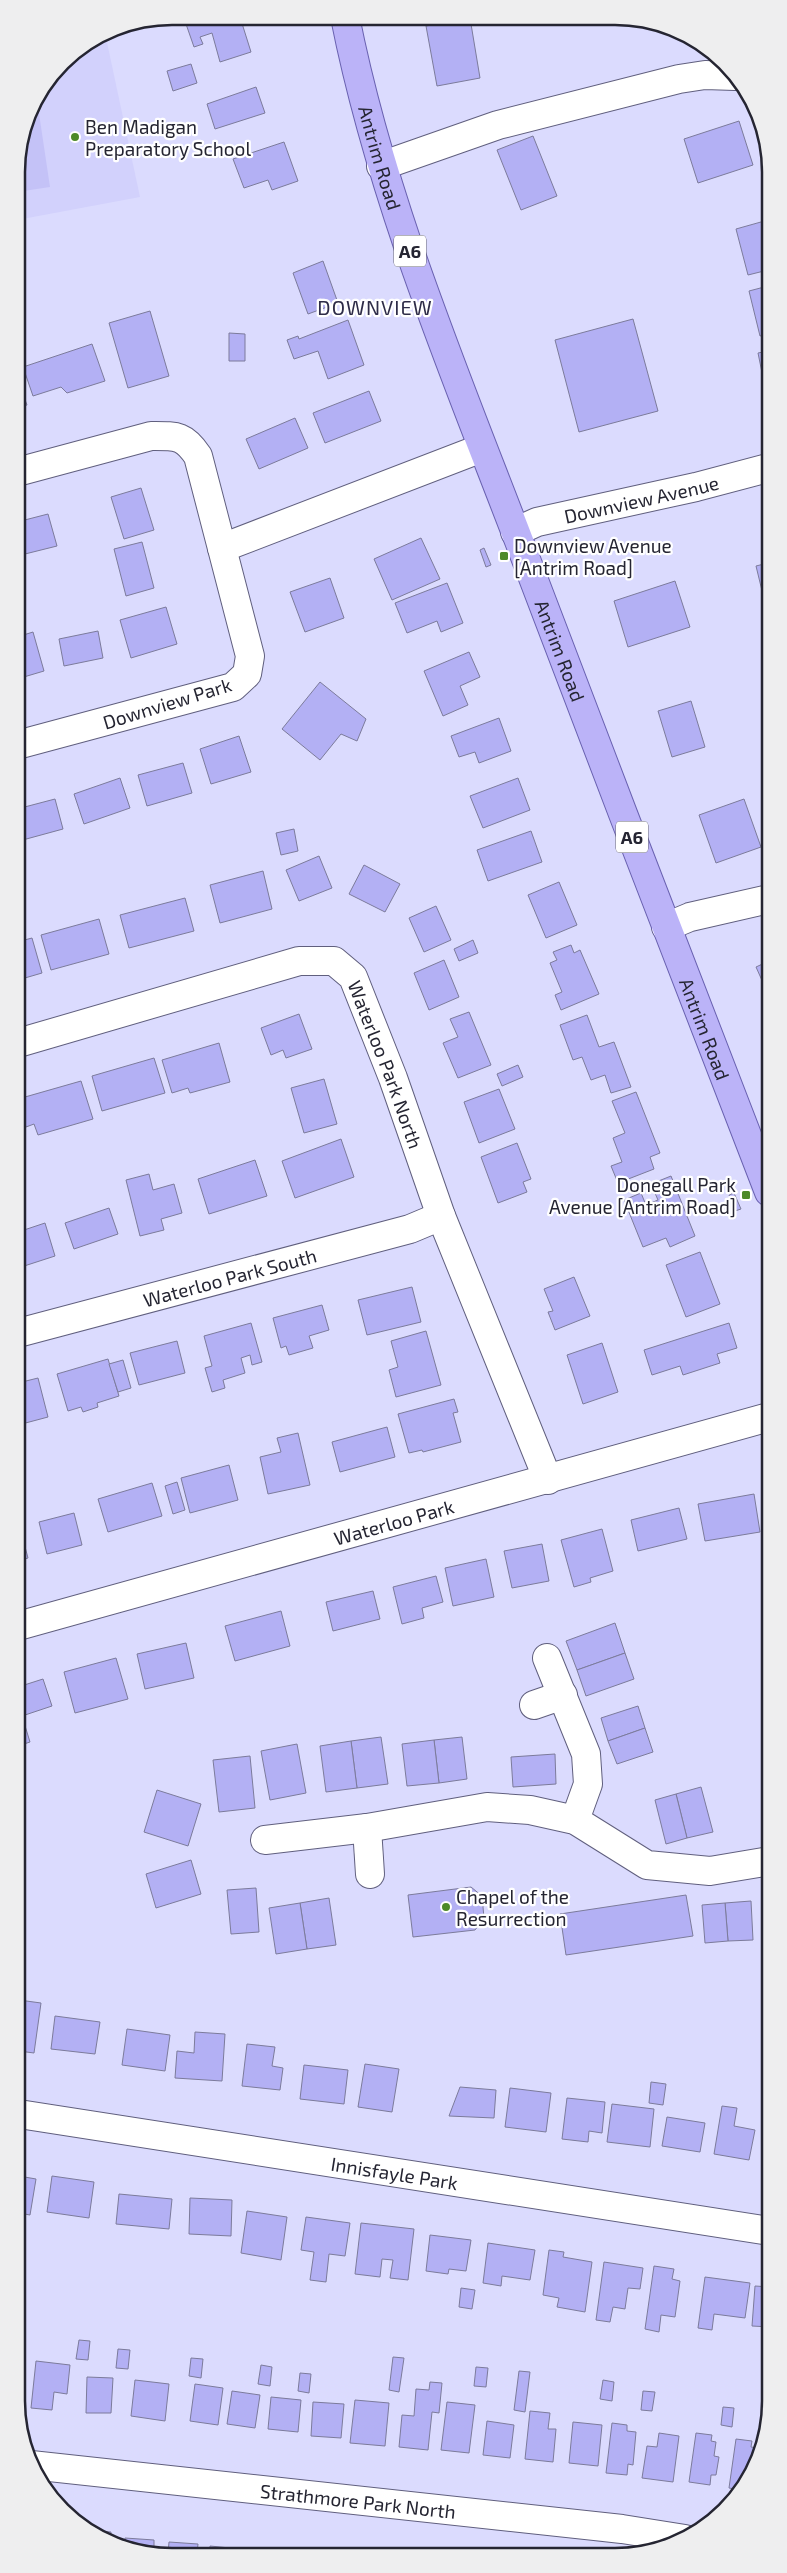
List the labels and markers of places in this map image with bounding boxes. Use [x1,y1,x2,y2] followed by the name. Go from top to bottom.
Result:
[85,115,251,160] place label: Ben Madigan Preparatory School
[69,131,81,143] marker: Ben Madigan Preparatory School
[514,534,672,579] place label: Downview Avenue [Antrim Road]
[498,550,510,562] marker: Downview Avenue [Antrim Road]
[549,1173,736,1218] place label: Donegall Park Avenue [Antrim Road]
[740,1189,752,1201] marker: Donegall Park Avenue [Antrim Road]
[456,1885,569,1930] place label: Chapel of the Resurrection
[440,1901,452,1913] marker: Chapel of the Resurrection

